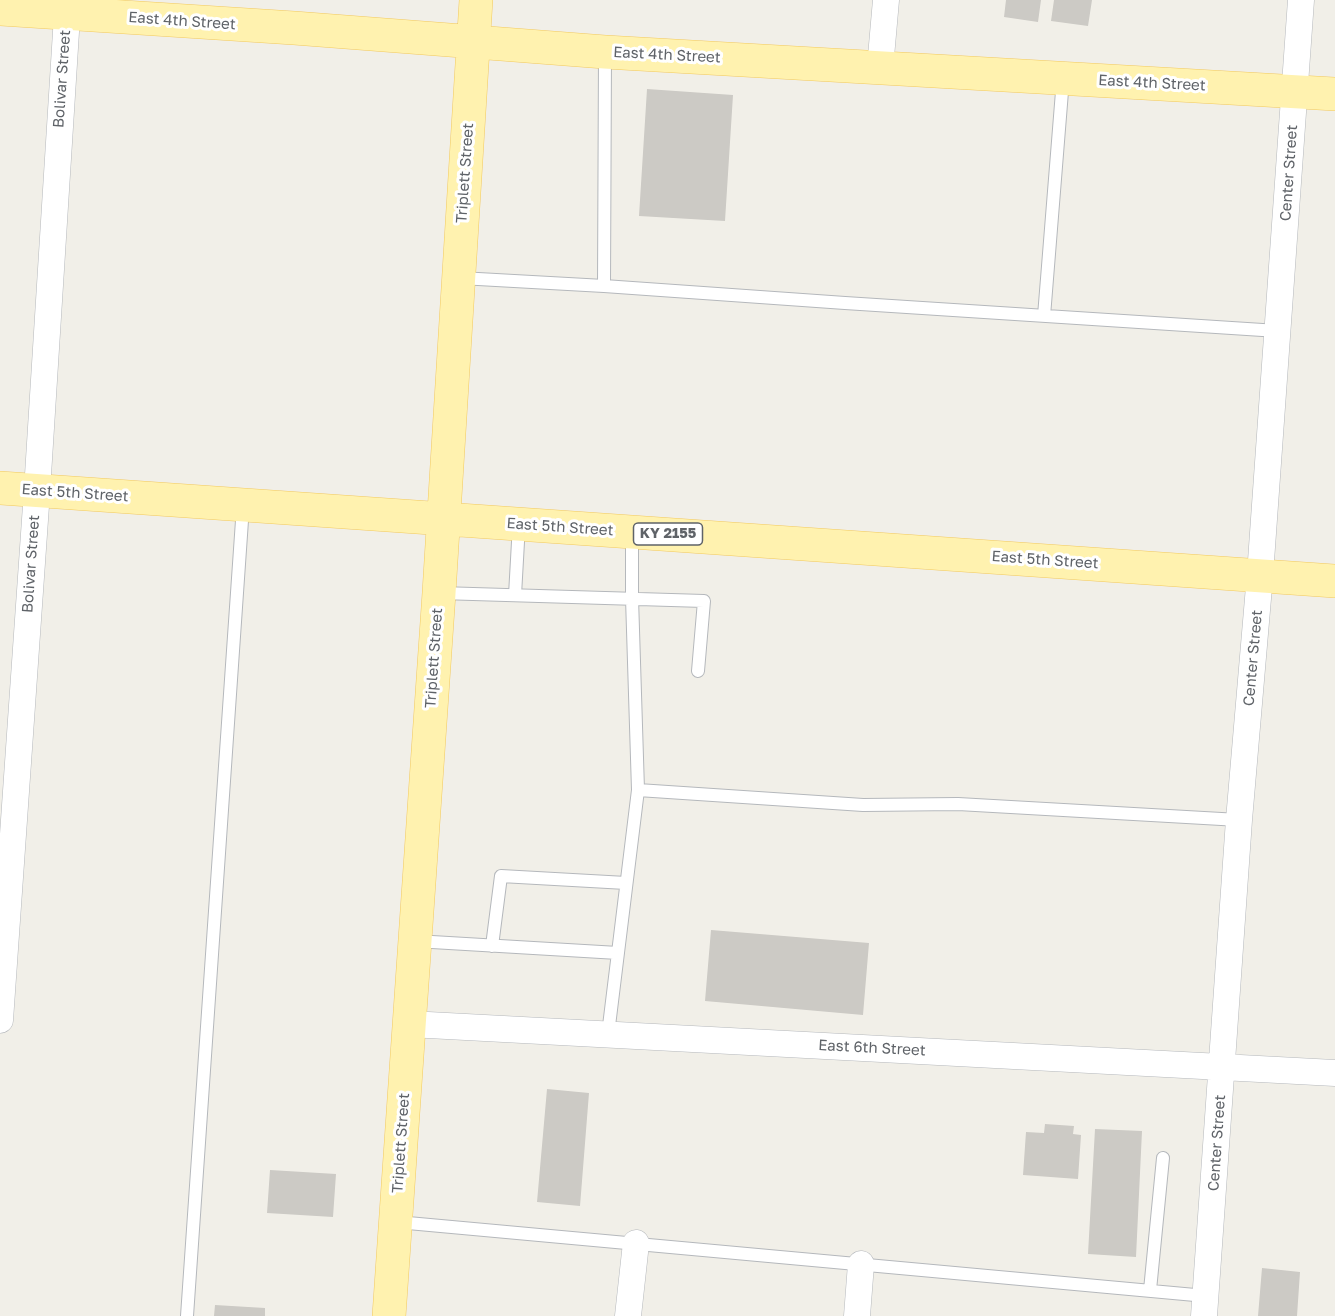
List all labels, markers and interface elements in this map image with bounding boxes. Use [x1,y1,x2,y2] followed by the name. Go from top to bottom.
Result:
[128,8,236,34] street label: East 4th Street
[50,29,74,129] street label: Bolivar Street
[613,43,721,67] street label: East 4th Street
[1098,71,1206,95] street label: East 4th Street
[453,122,477,224] street label: Triplett Street
[1277,124,1301,222] street label: Center Street
[21,480,129,506] street label: East 5th Street
[19,514,43,614] street label: Bolivar Street
[506,514,614,540] street label: East 5th Street
[634,523,702,545] road number: KY 2155
[991,547,1099,573] street label: East 5th Street
[422,607,446,709] street label: Triplett Street
[1240,609,1266,707] street label: Center Street
[818,1036,926,1060] street label: East 6th Street
[389,1092,413,1194] street label: Triplett Street
[1205,1094,1229,1192] street label: Center Street

